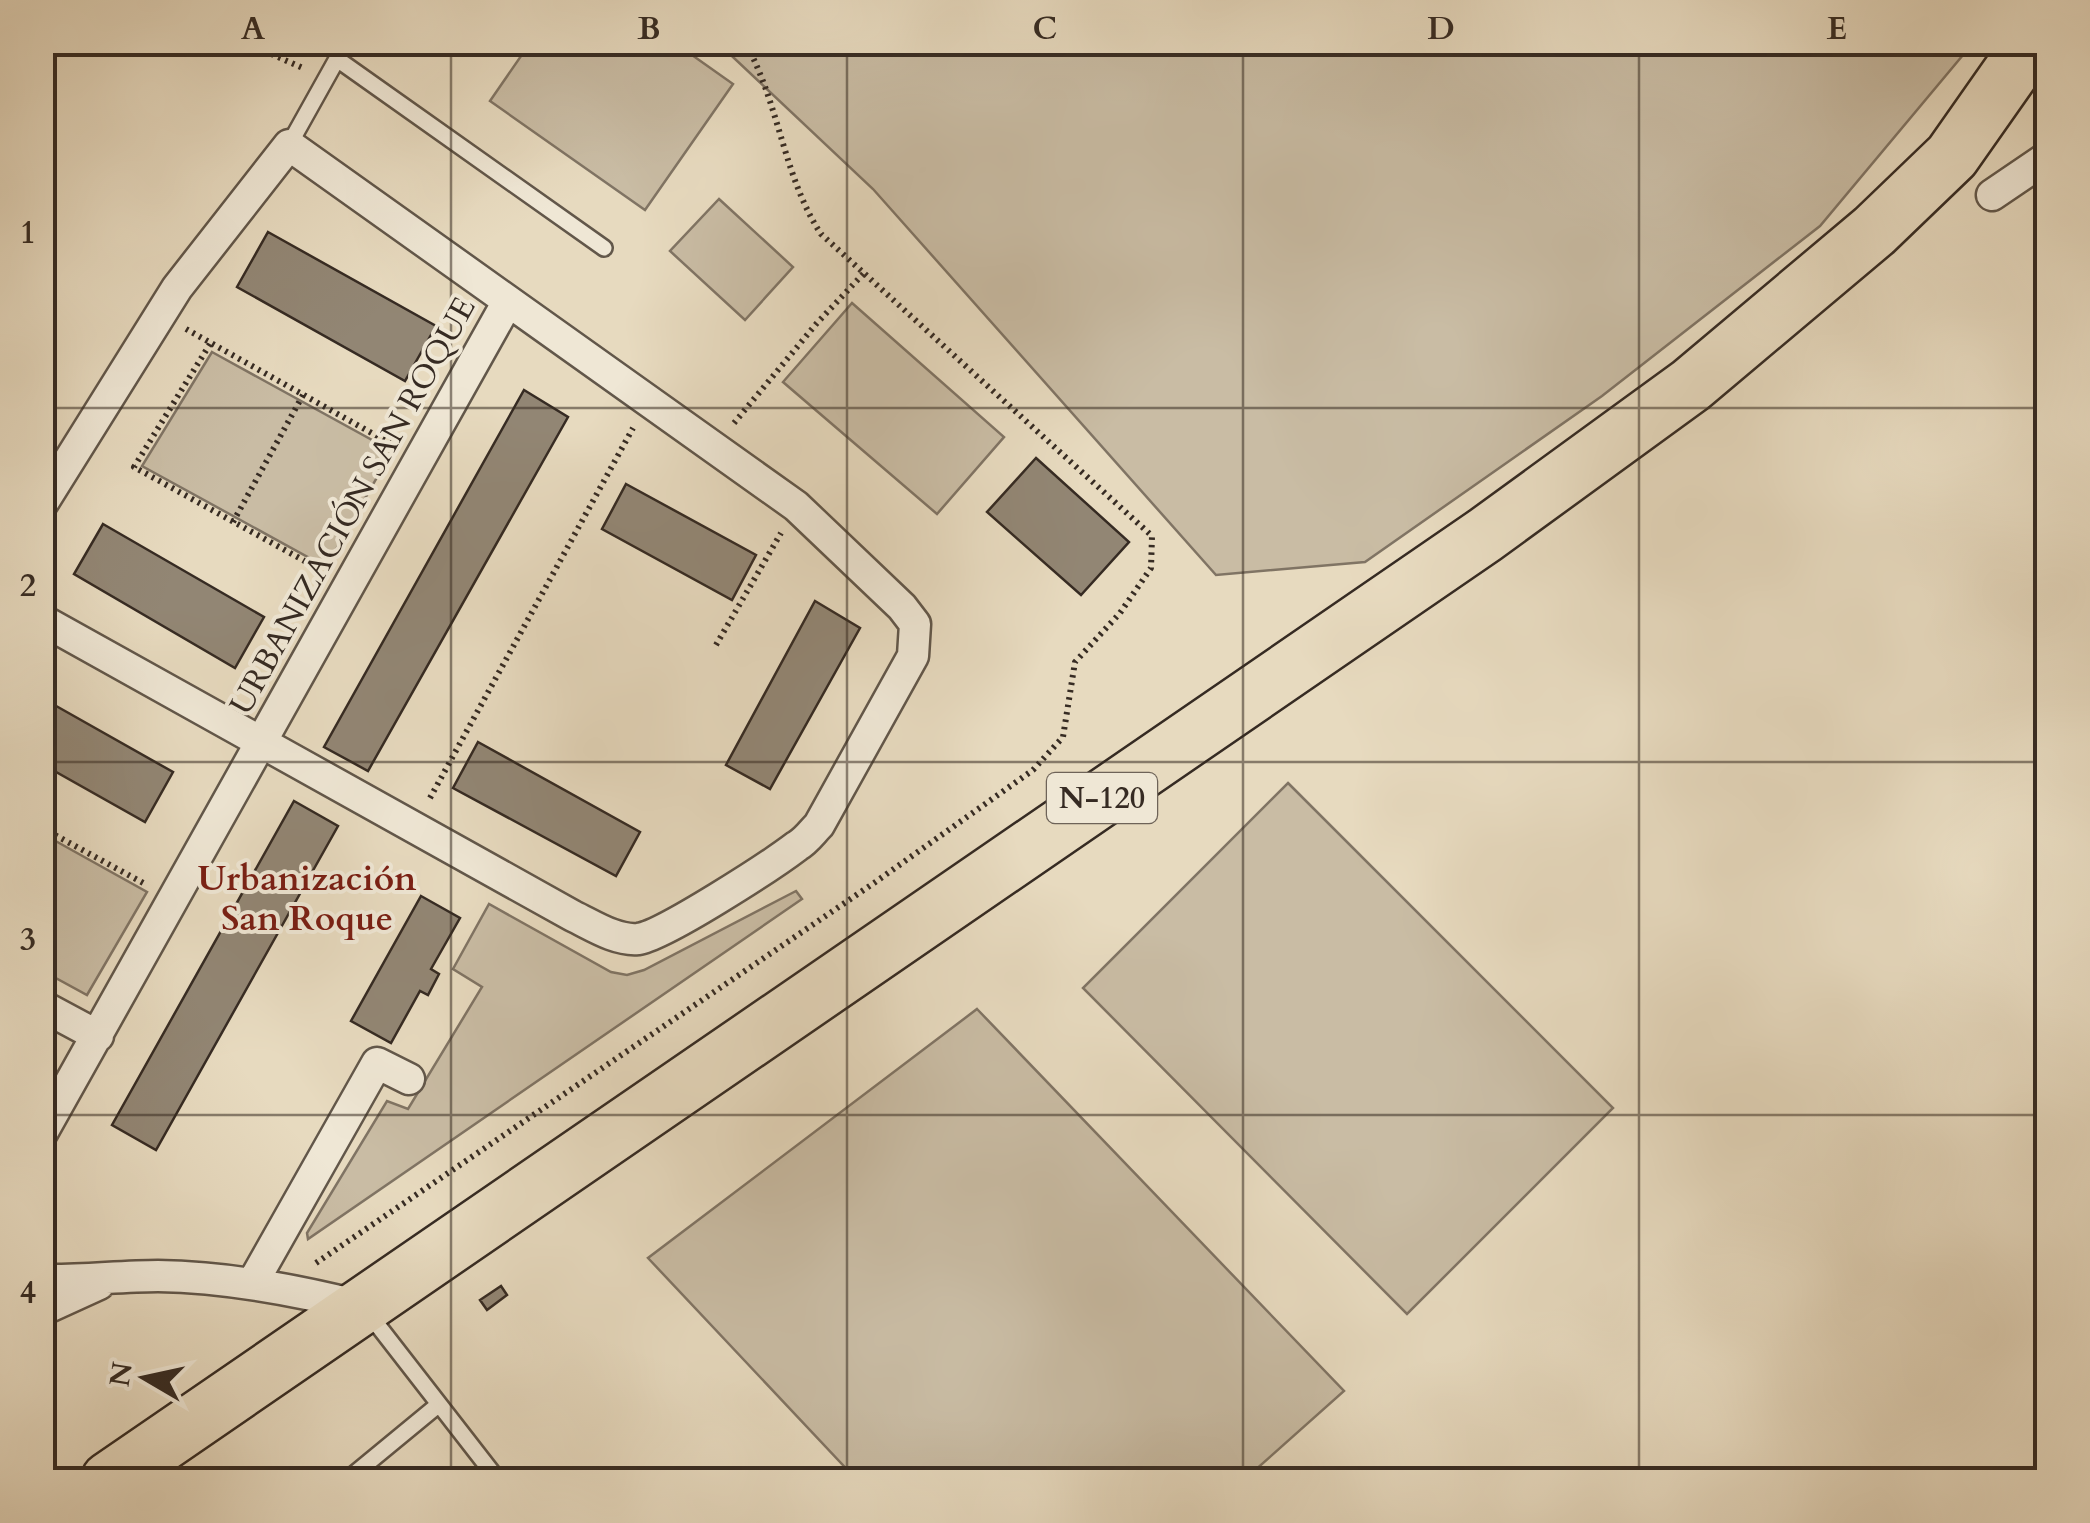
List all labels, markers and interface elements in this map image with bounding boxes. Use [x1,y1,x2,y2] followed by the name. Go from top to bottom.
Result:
[241,7,265,51] text: A
[637,7,661,51] text: B
[1033,7,1057,51] text: C
[1427,7,1455,51] text: D
[1827,7,1847,51] text: E
[20,211,36,255] text: 1
[219,289,486,723] street label: URBANIZACIÓN SAN ROQUE
[20,564,36,608] text: 2
[1047,773,1157,823] road number: N-120
[197,855,417,943] district label: Urbanización San Roque
[20,918,36,962] text: 3
[20,1271,36,1315] text: 4
[95,1328,195,1428] north arrow
[101,1359,142,1389] text: N

